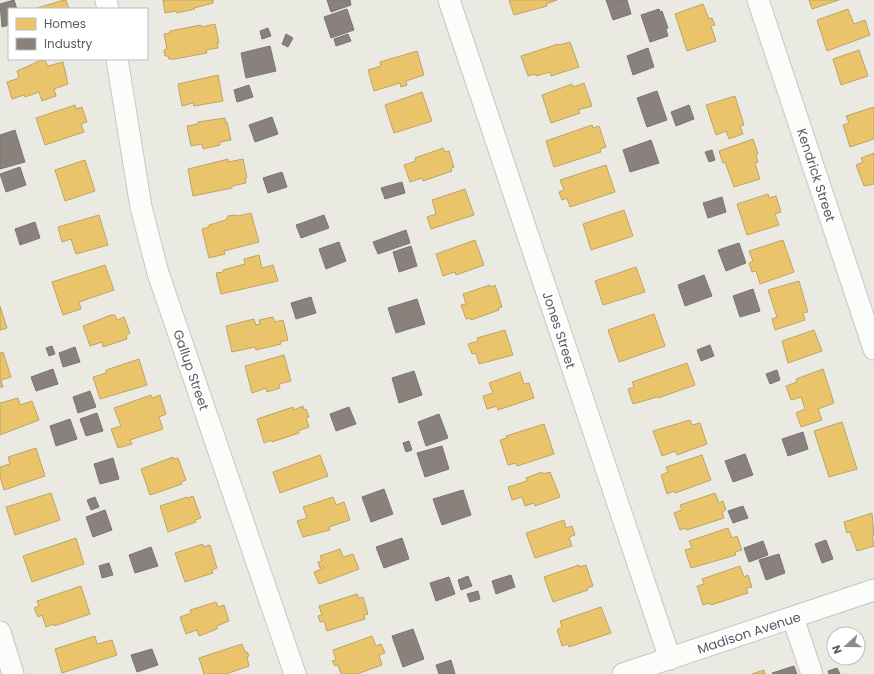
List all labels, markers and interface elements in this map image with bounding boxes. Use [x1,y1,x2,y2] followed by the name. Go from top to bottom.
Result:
[8,8,148,60] legend
[44,15,86,32] text: Homes
[44,35,93,52] text: Industry
[792,126,840,224] street label: Kendrick Street
[538,289,580,371] street label: Jones Street
[168,327,214,413] street label: Gallup Street
[695,607,803,659] street label: Madison Avenue
[826,626,866,666] north arrow
[828,643,846,656] text: N

